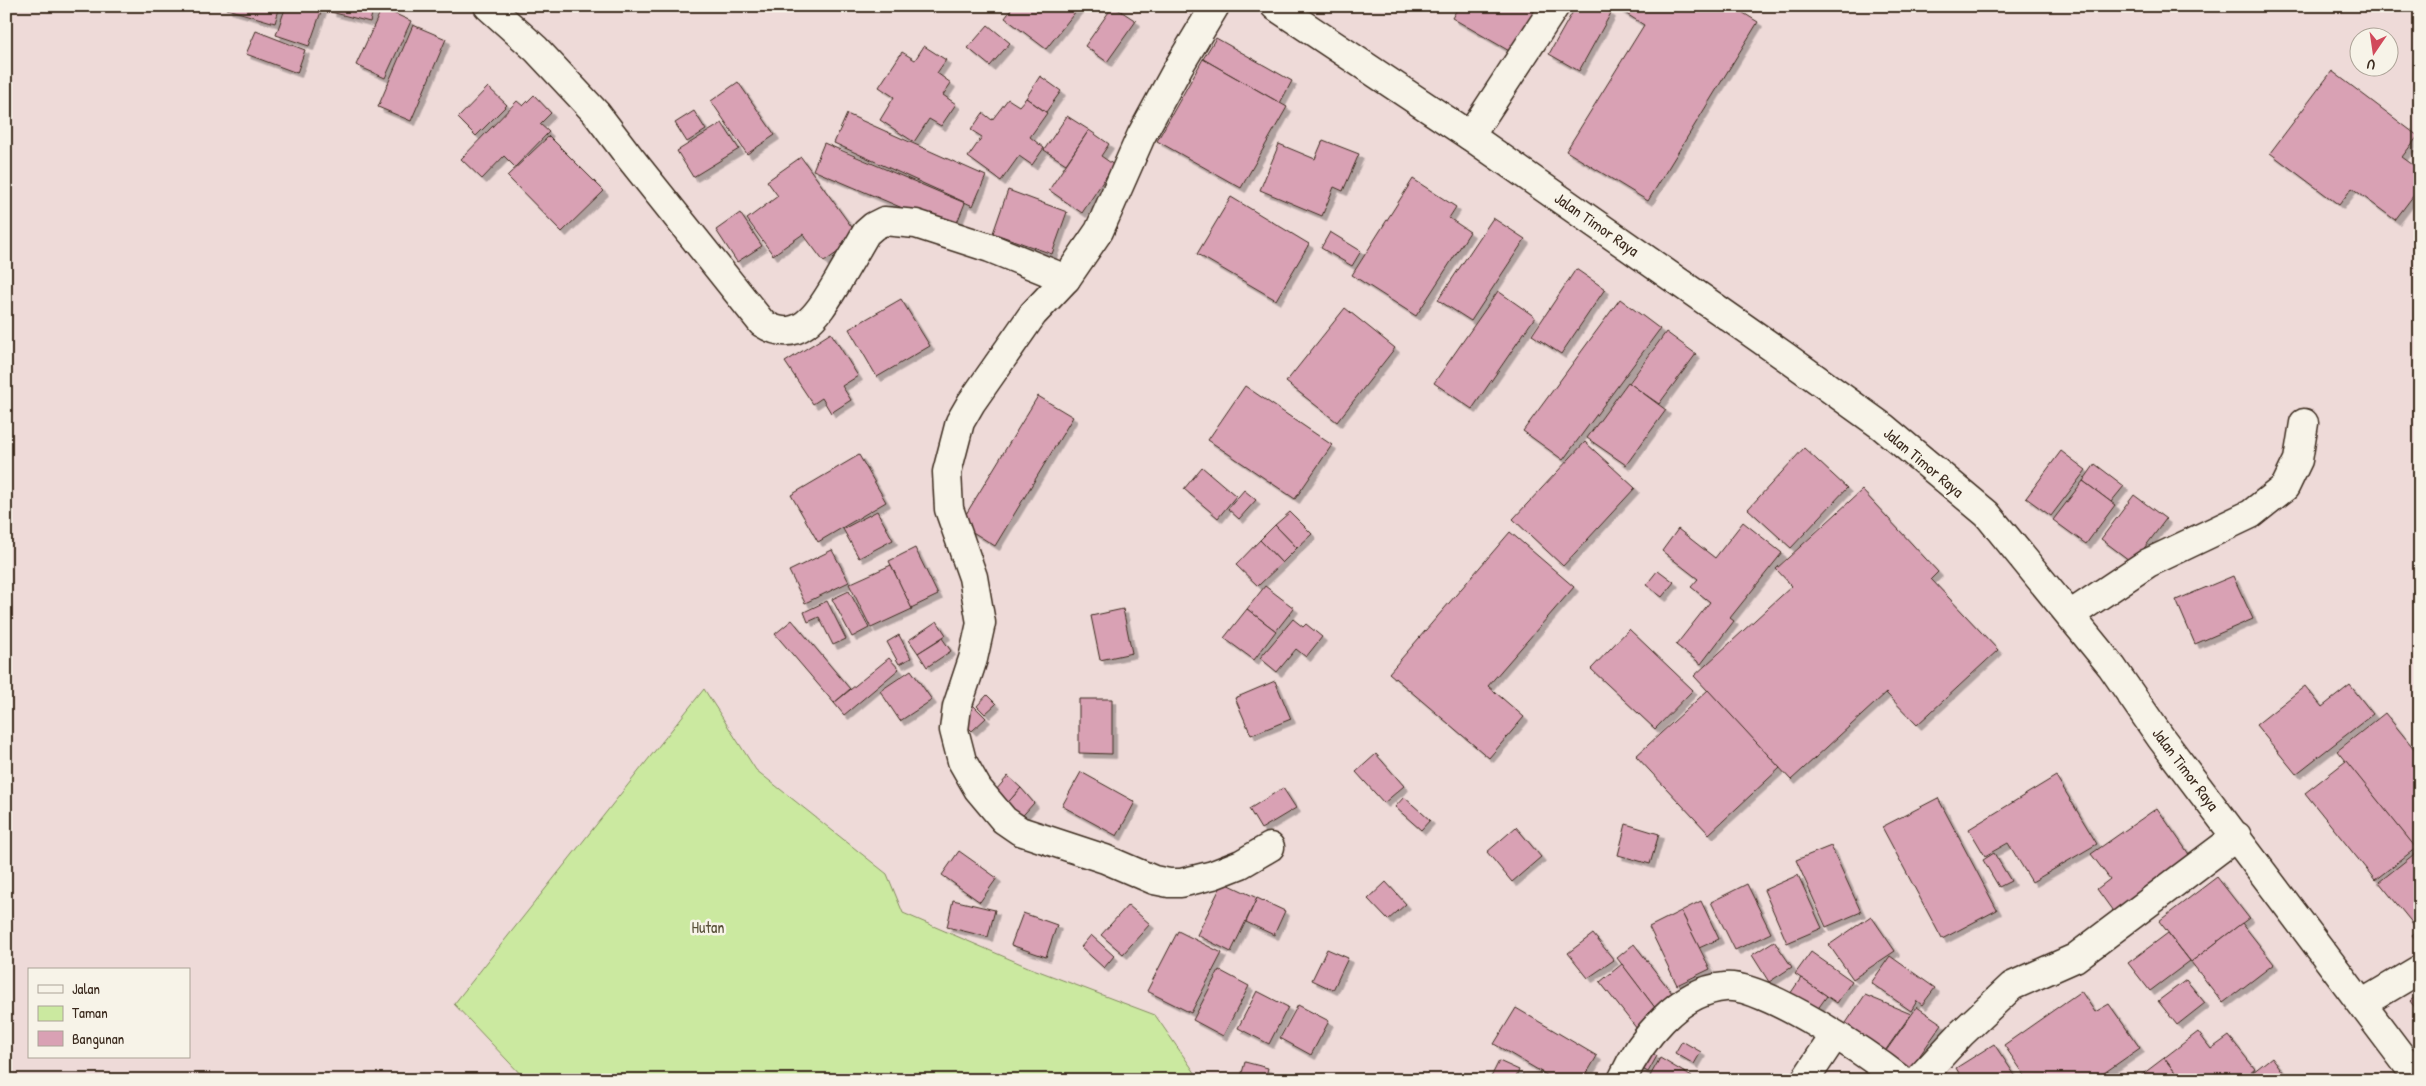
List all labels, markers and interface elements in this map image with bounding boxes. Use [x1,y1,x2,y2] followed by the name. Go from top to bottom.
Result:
[2348,28,2398,78] north arrow
[2365,55,2377,75] text: U
[1550,187,1644,261] street label: Jalan Timor Raya
[1879,422,1969,502] street label: Jalan Timor Raya
[2148,723,2224,815] street label: Jalan Timor Raya
[692,916,724,938] park label: Hutan
[28,968,190,1058] legend
[72,978,100,999] text: Jalan
[72,1002,108,1023] text: Taman
[72,1028,125,1049] text: Bangunan

